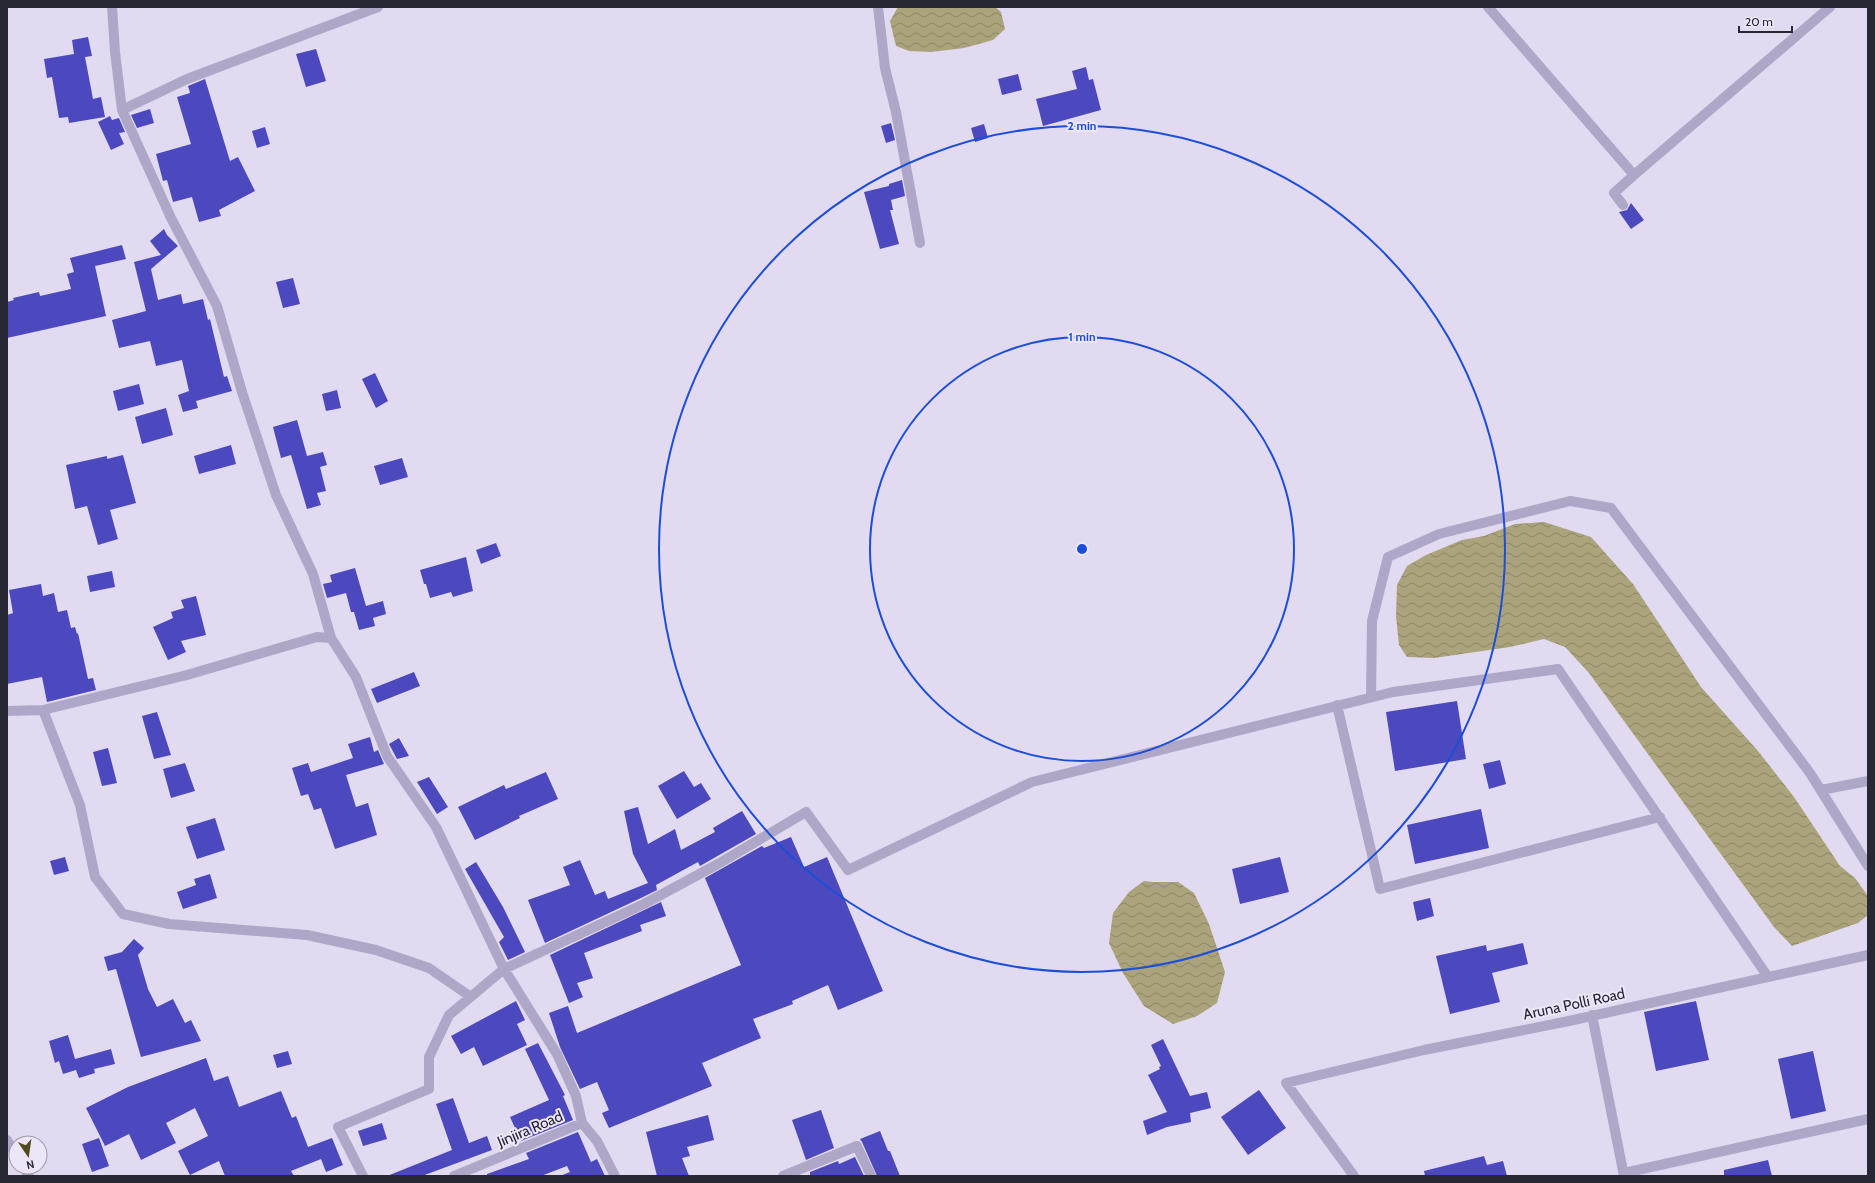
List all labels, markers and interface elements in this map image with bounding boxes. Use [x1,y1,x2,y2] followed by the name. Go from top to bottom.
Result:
[1739,8,1792,34] scale bar
[1745,14,1773,29] text: 20 m
[1068,118,1096,133] text: 2 min
[1068,329,1096,344] text: 1 min
[1075,542,1089,556] centre of rings
[1521,984,1627,1024] street label: Aruna Polli Road
[494,1107,565,1151] street label: Jinjira Road
[8,1135,48,1175] north arrow
[25,1157,36,1172] text: N

